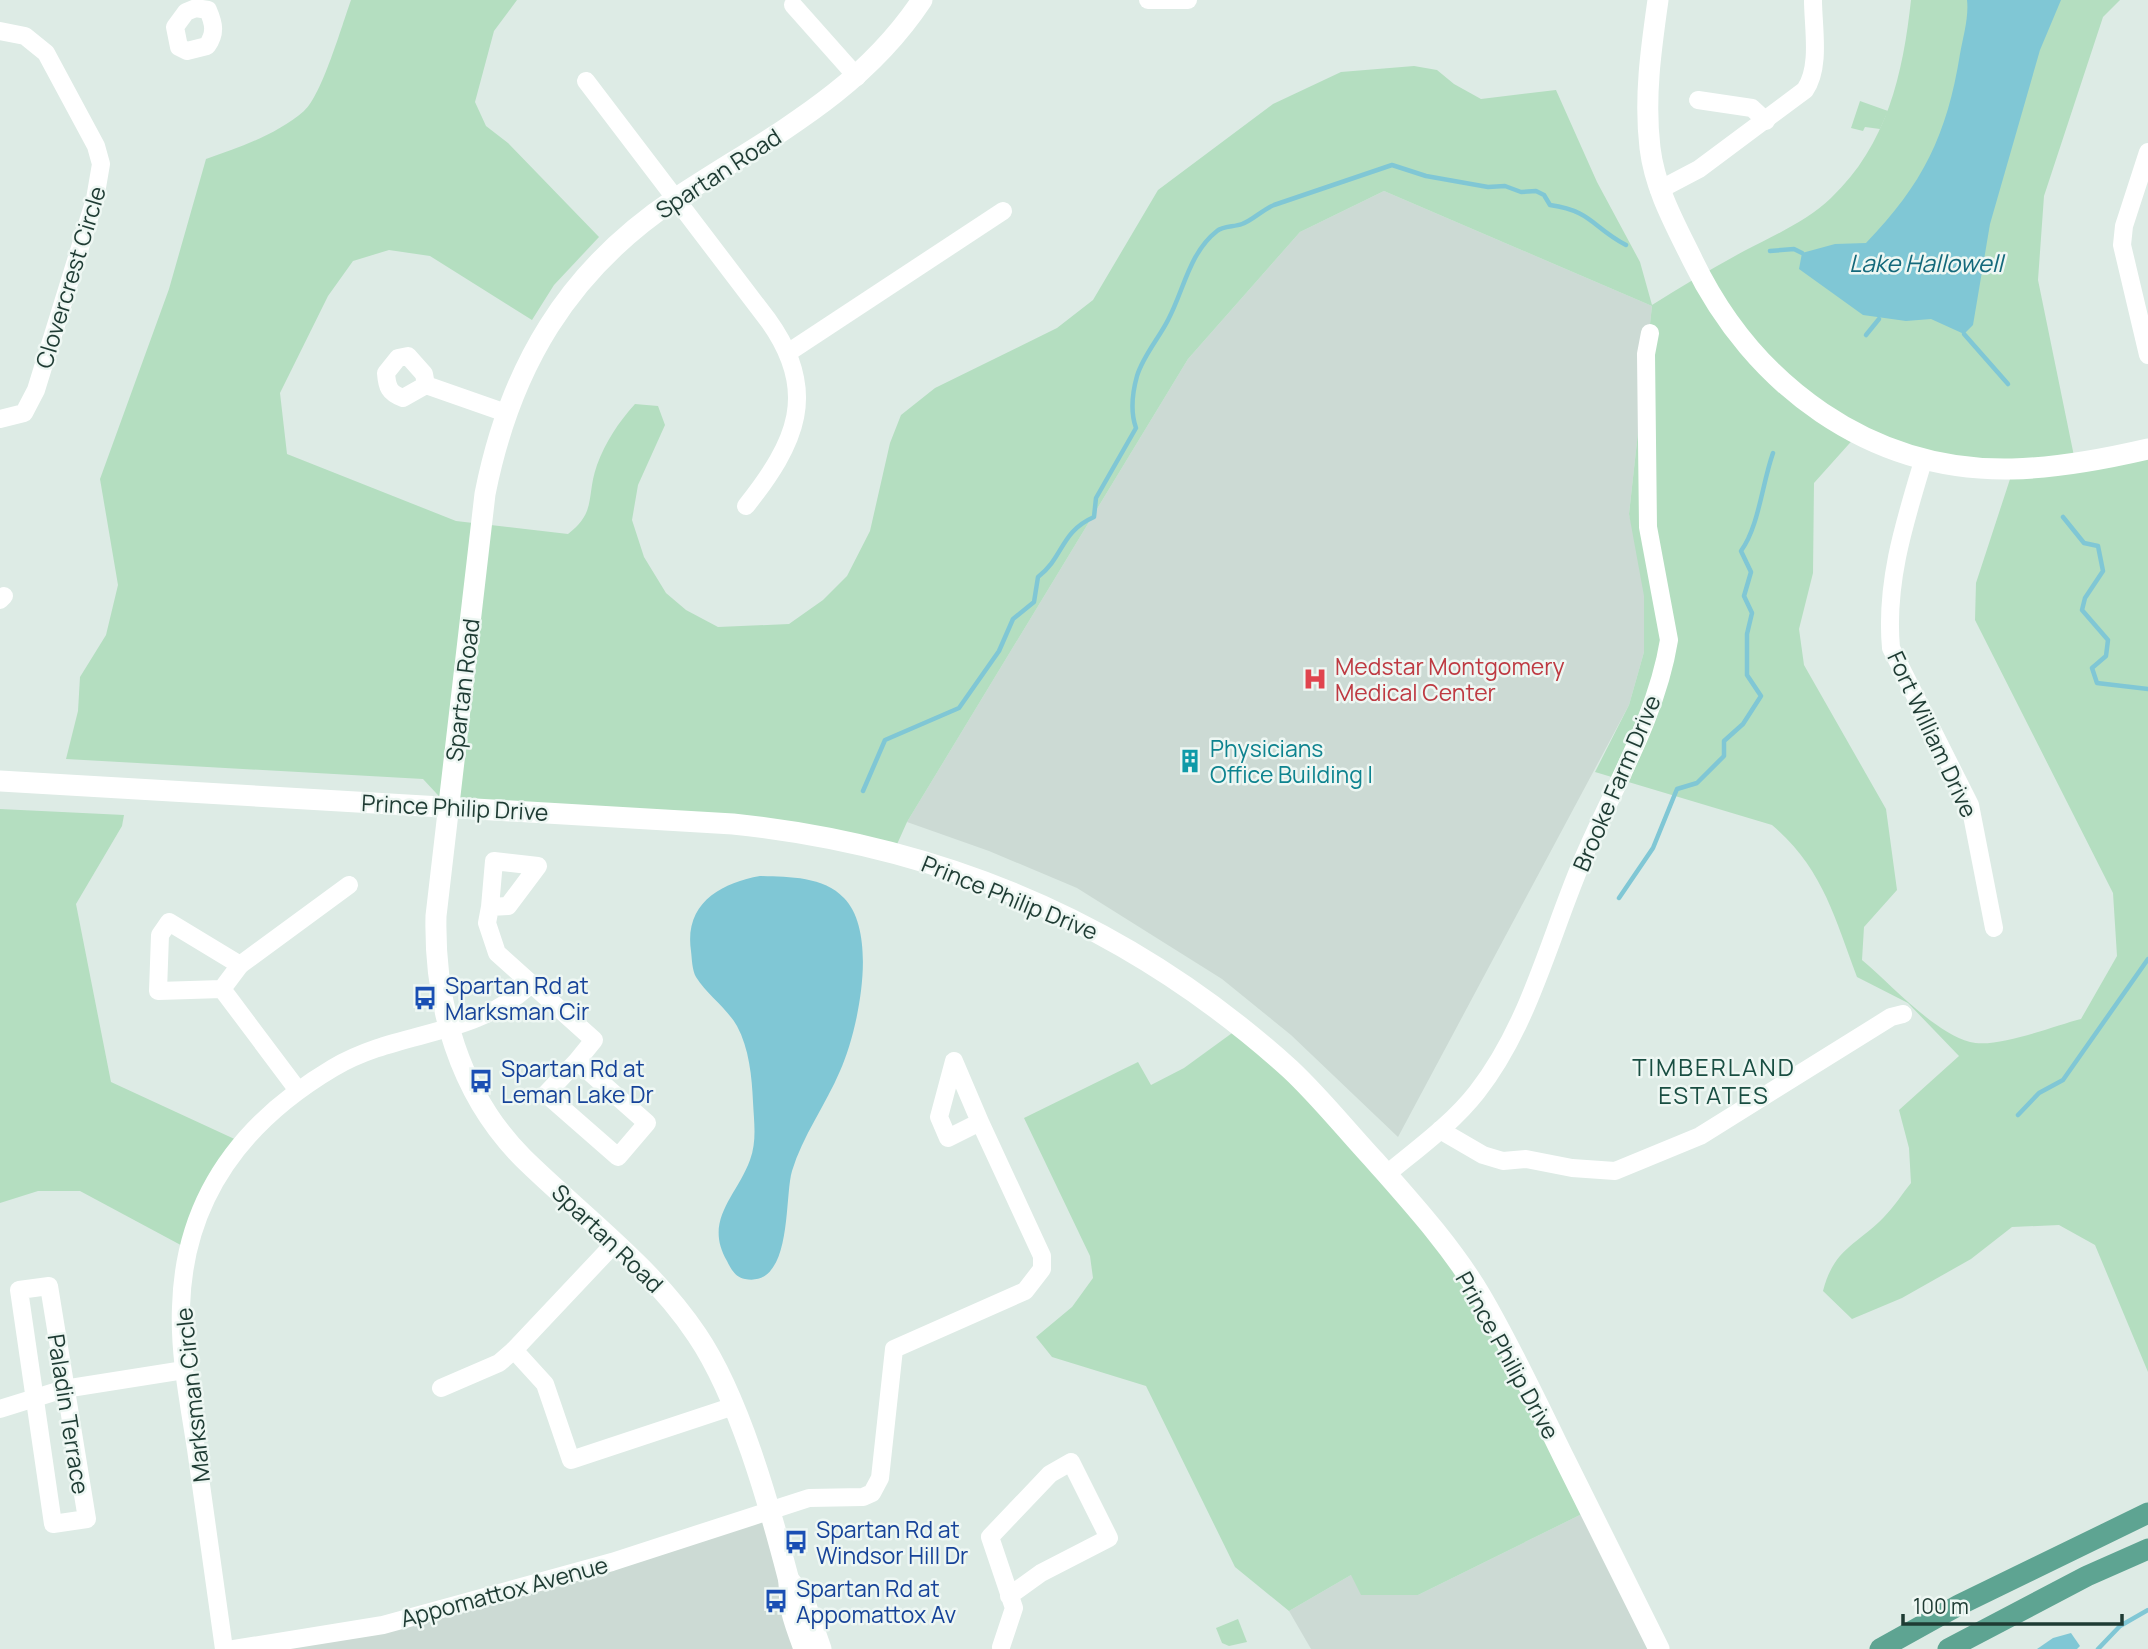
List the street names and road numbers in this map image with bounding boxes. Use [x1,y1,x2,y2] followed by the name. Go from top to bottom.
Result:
[649,120,787,226] street label: Spartan Road
[27,182,113,372] street label: Clovercrest Circle
[437,617,487,763] street label: Spartan Road
[1880,646,1986,822] street label: Fort William Drive
[1564,690,1668,876] street label: Brooke Farm Drive
[361,786,549,828] street label: Prince Philip Drive
[917,847,1103,947] street label: Prince Philip Drive
[545,1177,671,1299] street label: Spartan Road
[1449,1265,1567,1445] street label: Prince Philip Drive
[167,1306,217,1484] street label: Marksman Circle
[41,1332,97,1496] street label: Paladin Terrace
[397,1548,611,1634] street label: Appomattox Avenue

